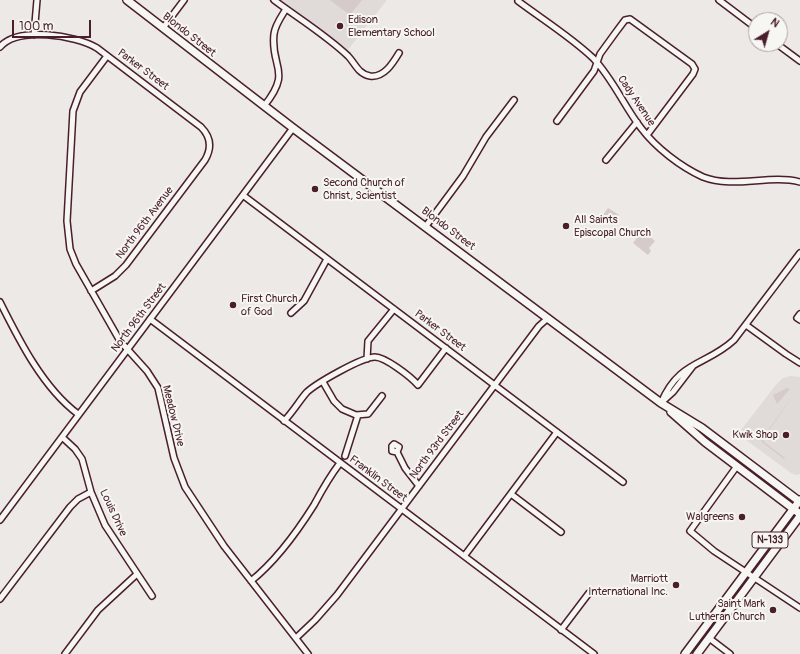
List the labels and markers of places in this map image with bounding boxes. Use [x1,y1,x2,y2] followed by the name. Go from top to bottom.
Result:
[348,13,435,39] place label: Edison Elementary School
[335,21,345,31] marker: Edison Elementary School
[323,176,405,202] place label: Second Church of Christ, Scientist
[310,184,320,194] marker: Second Church of Christ, Scientist
[574,213,651,239] place label: All Saints Episcopal Church
[561,221,571,231] marker: All Saints Episcopal Church
[241,292,297,318] place label: First Church of God
[228,300,238,310] marker: First Church of God
[732,428,778,442] place label: Kwik Shop
[781,430,791,440] marker: Kwik Shop
[686,510,734,524] place label: Walgreens
[737,512,747,522] marker: Walgreens
[588,572,668,598] place label: Marriott International Inc.
[671,580,681,590] marker: Marriott International Inc.
[689,597,765,623] place label: Saint Mark Lutheran Church
[768,605,778,615] marker: Saint Mark Lutheran Church

